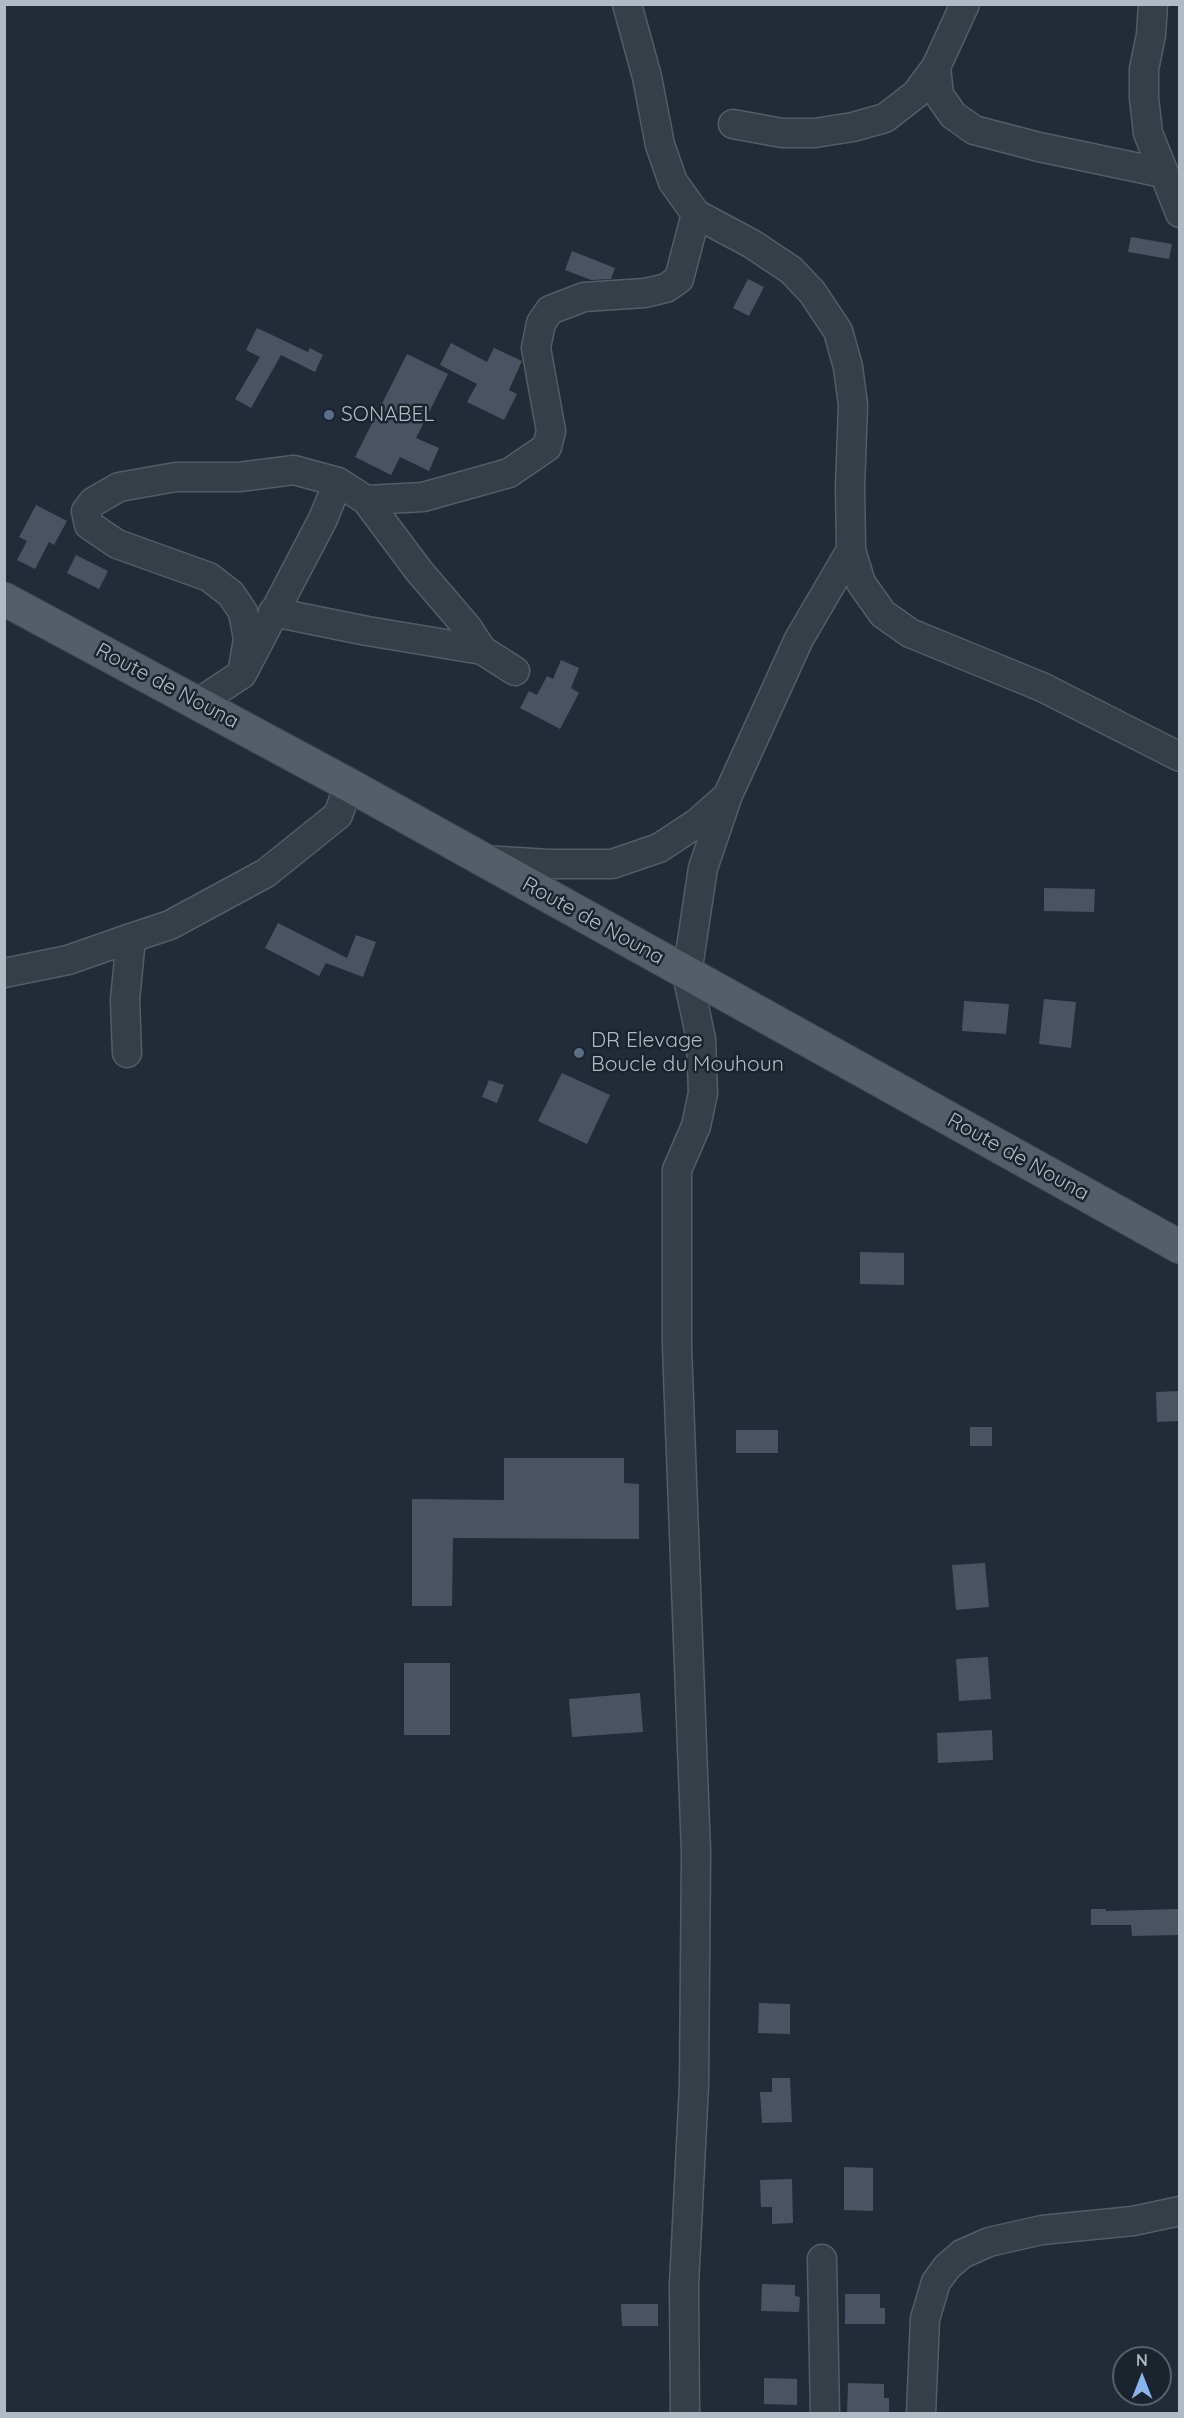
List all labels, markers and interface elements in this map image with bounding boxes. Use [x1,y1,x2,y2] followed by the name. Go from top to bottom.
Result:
[341,402,435,428] place label: SONABEL
[322,408,336,422] marker: SONABEL
[91,638,243,734] street label: Route de Nouna
[518,872,668,970] street label: Route de Nouna
[591,1028,784,1078] place label: DR Elevage Boucle du Mouhoun
[572,1046,586,1060] marker: DR Elevage Boucle du Mouhoun
[943,1108,1093,1206] street label: Route de Nouna
[1112,2346,1172,2406] north arrow
[1136,2350,1148,2370] text: N

